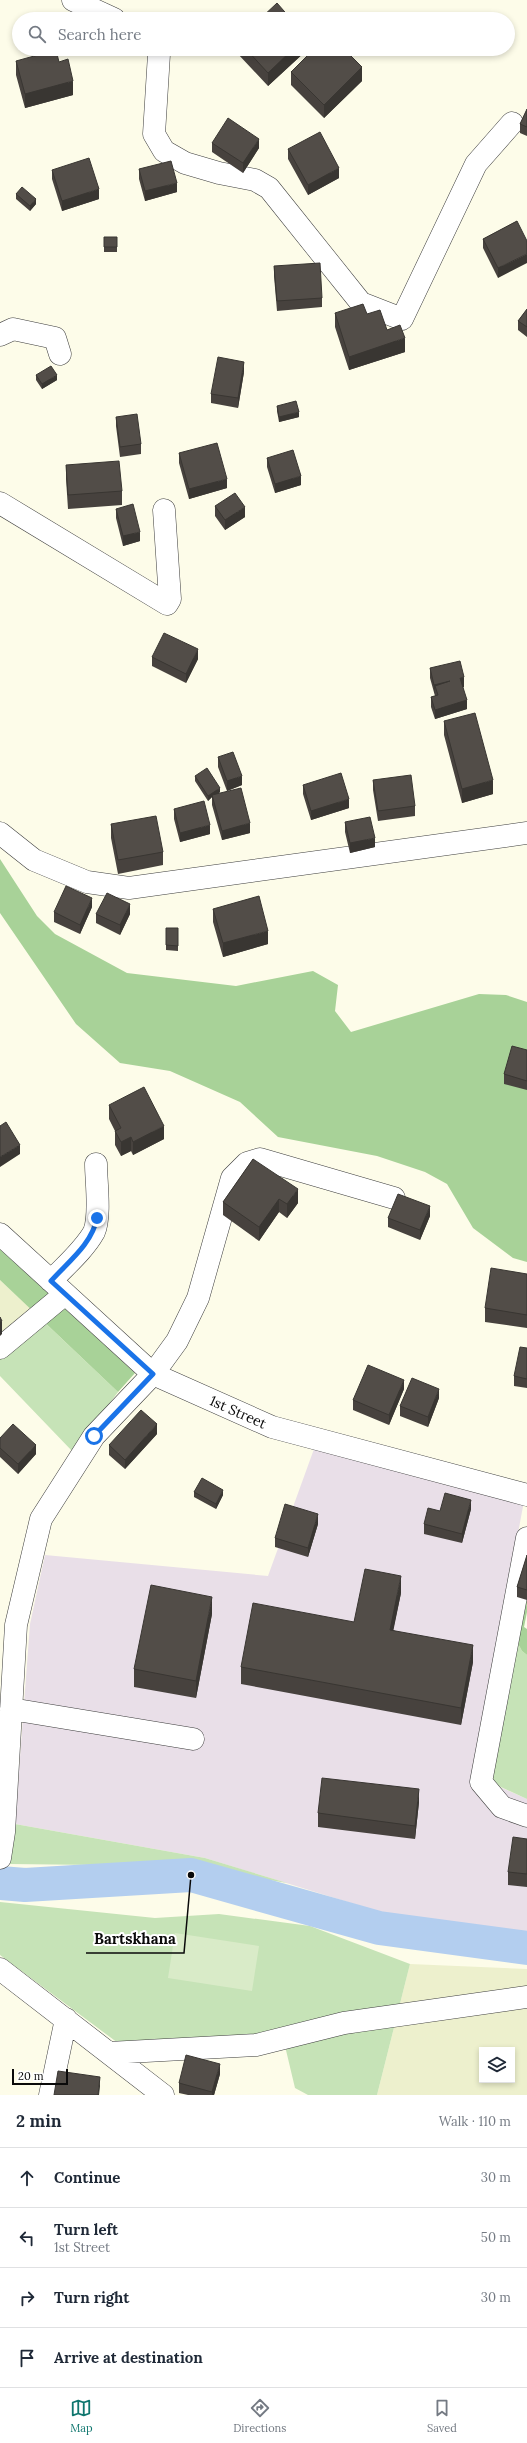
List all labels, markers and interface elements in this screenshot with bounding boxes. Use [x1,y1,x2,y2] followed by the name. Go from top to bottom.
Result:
[12,12,515,56] search box
[26,23,48,45] icon: search
[58,25,141,44] text: Search here
[88,1209,106,1227] route end
[207,1391,270,1433] street label: 1st Street
[85,1427,103,1445] route start
[86,1926,184,1953] callout: Bartskhana
[94,1929,176,1948] text: Bartskhana
[479,2047,515,2083] map controls
[479,2047,515,2083] button: layers
[12,2067,68,2086] scale bar
[18,2069,43,2083] text: 20 m
[16,2110,62,2132] text: 2 min
[439,2113,511,2130] text: Walk · 110 m
[16,2167,38,2189] icon: ahead
[54,2168,120,2187] text: Continue
[481,2169,511,2186] text: 30 m
[54,2220,118,2239] text: Turn left
[16,2227,38,2249] icon: left
[481,2229,511,2246] text: 50 m
[54,2239,110,2256] text: 1st Street
[16,2287,38,2309] icon: right
[54,2288,130,2307] text: Turn right
[481,2289,511,2306] text: 30 m
[16,2347,38,2369] icon: arrive
[54,2348,203,2367] text: Arrive at destination
[70,2397,93,2435] tab: Map
[233,2397,286,2435] tab: Directions
[427,2397,457,2435] tab: Saved

